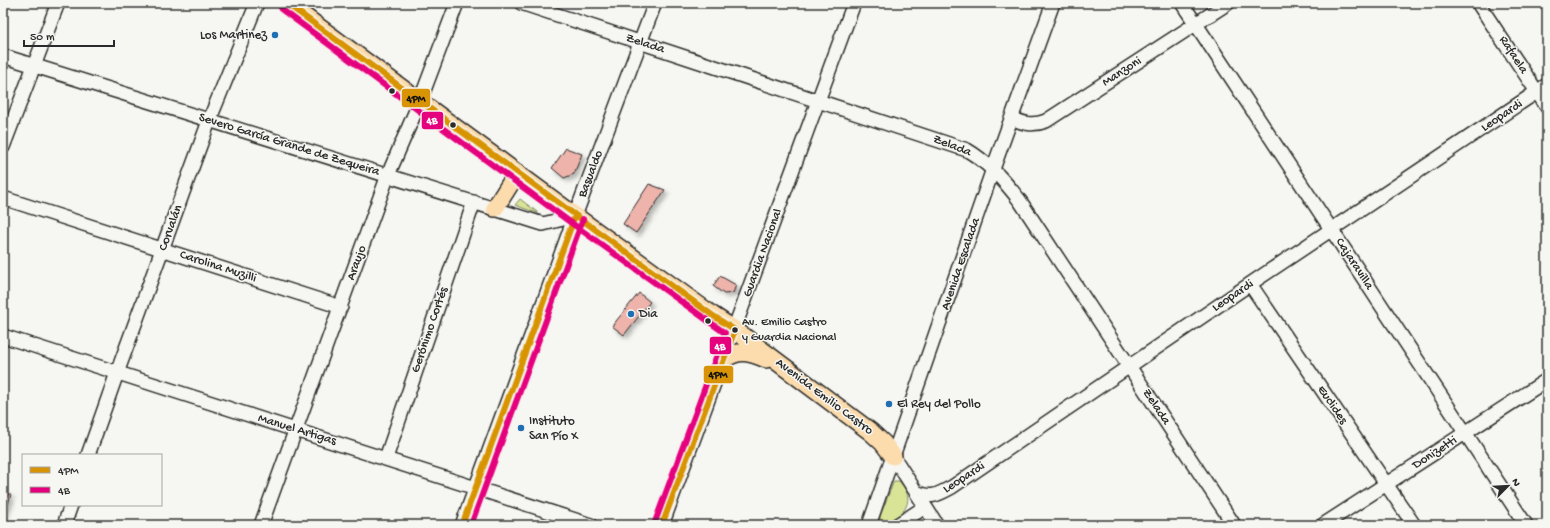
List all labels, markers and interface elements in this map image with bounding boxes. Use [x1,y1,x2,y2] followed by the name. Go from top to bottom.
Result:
[24,22,114,48] scale bar
[200,28,268,43] place label: Los Martinez
[270,30,280,40] marker: Los Martinez
[30,31,55,45] text: 50 m
[624,31,667,58] street label: Zelada
[1495,33,1531,77] street label: Rafaela
[1100,54,1145,90] street label: Manzoni
[387,86,397,96] unlabelled marker
[401,88,431,108] line badge: 4PM
[406,94,426,106] text: 4PM
[1478,97,1526,135] street label: Leopardi
[197,110,382,180] street label: Severo García Grande de Zequeira
[421,111,444,130] line badge: 4B
[426,116,439,128] text: 4B
[448,120,458,130] unlabelled marker
[931,132,974,160] street label: Zelada
[575,148,607,201] street label: Basualdo
[156,202,186,253] street label: Corvalán
[740,207,786,299] street label: Guardia Nacional
[938,215,984,312] street label: Avenida Escalada
[1332,235,1377,293] street label: Cajaravilla
[344,243,370,283] street label: Araujo
[178,248,259,287] street label: Carolina Muzilli
[1209,277,1257,315] street label: Leopardi
[408,284,452,375] street label: Gerónimo Cortés
[638,307,658,322] place label: Dia
[626,309,636,319] marker: Dia
[703,316,713,326] unlabelled marker
[742,316,837,345] place label: Av. Emilio Castro y Guardia Nacional
[730,325,740,335] marker: Av. Emilio Castro y Guardia Nacional
[709,336,732,355] line badge: 4B
[714,342,727,354] text: 4B
[772,355,876,439] street label: Avenida Emilio Castro
[703,365,734,384] line badge: 4PM
[708,370,728,382] text: 4PM
[1314,383,1351,428] street label: Euclides
[1139,386,1174,428] street label: Zelada
[897,397,981,412] place label: El Rey del Pollo
[884,399,894,409] marker: El Rey del Pollo
[256,411,339,449] street label: Manuel Artigas
[529,414,579,444] place label: Instituto San Pío X
[516,423,526,433] marker: Instituto San Pío X
[1409,433,1460,473] street label: Donizetti
[22,454,162,506] legend
[940,459,988,497] street label: Leopardi
[58,465,79,479] text: 4PM
[1488,466,1528,506] north arrow
[1508,477,1522,488] text: N
[58,485,71,499] text: 4B

